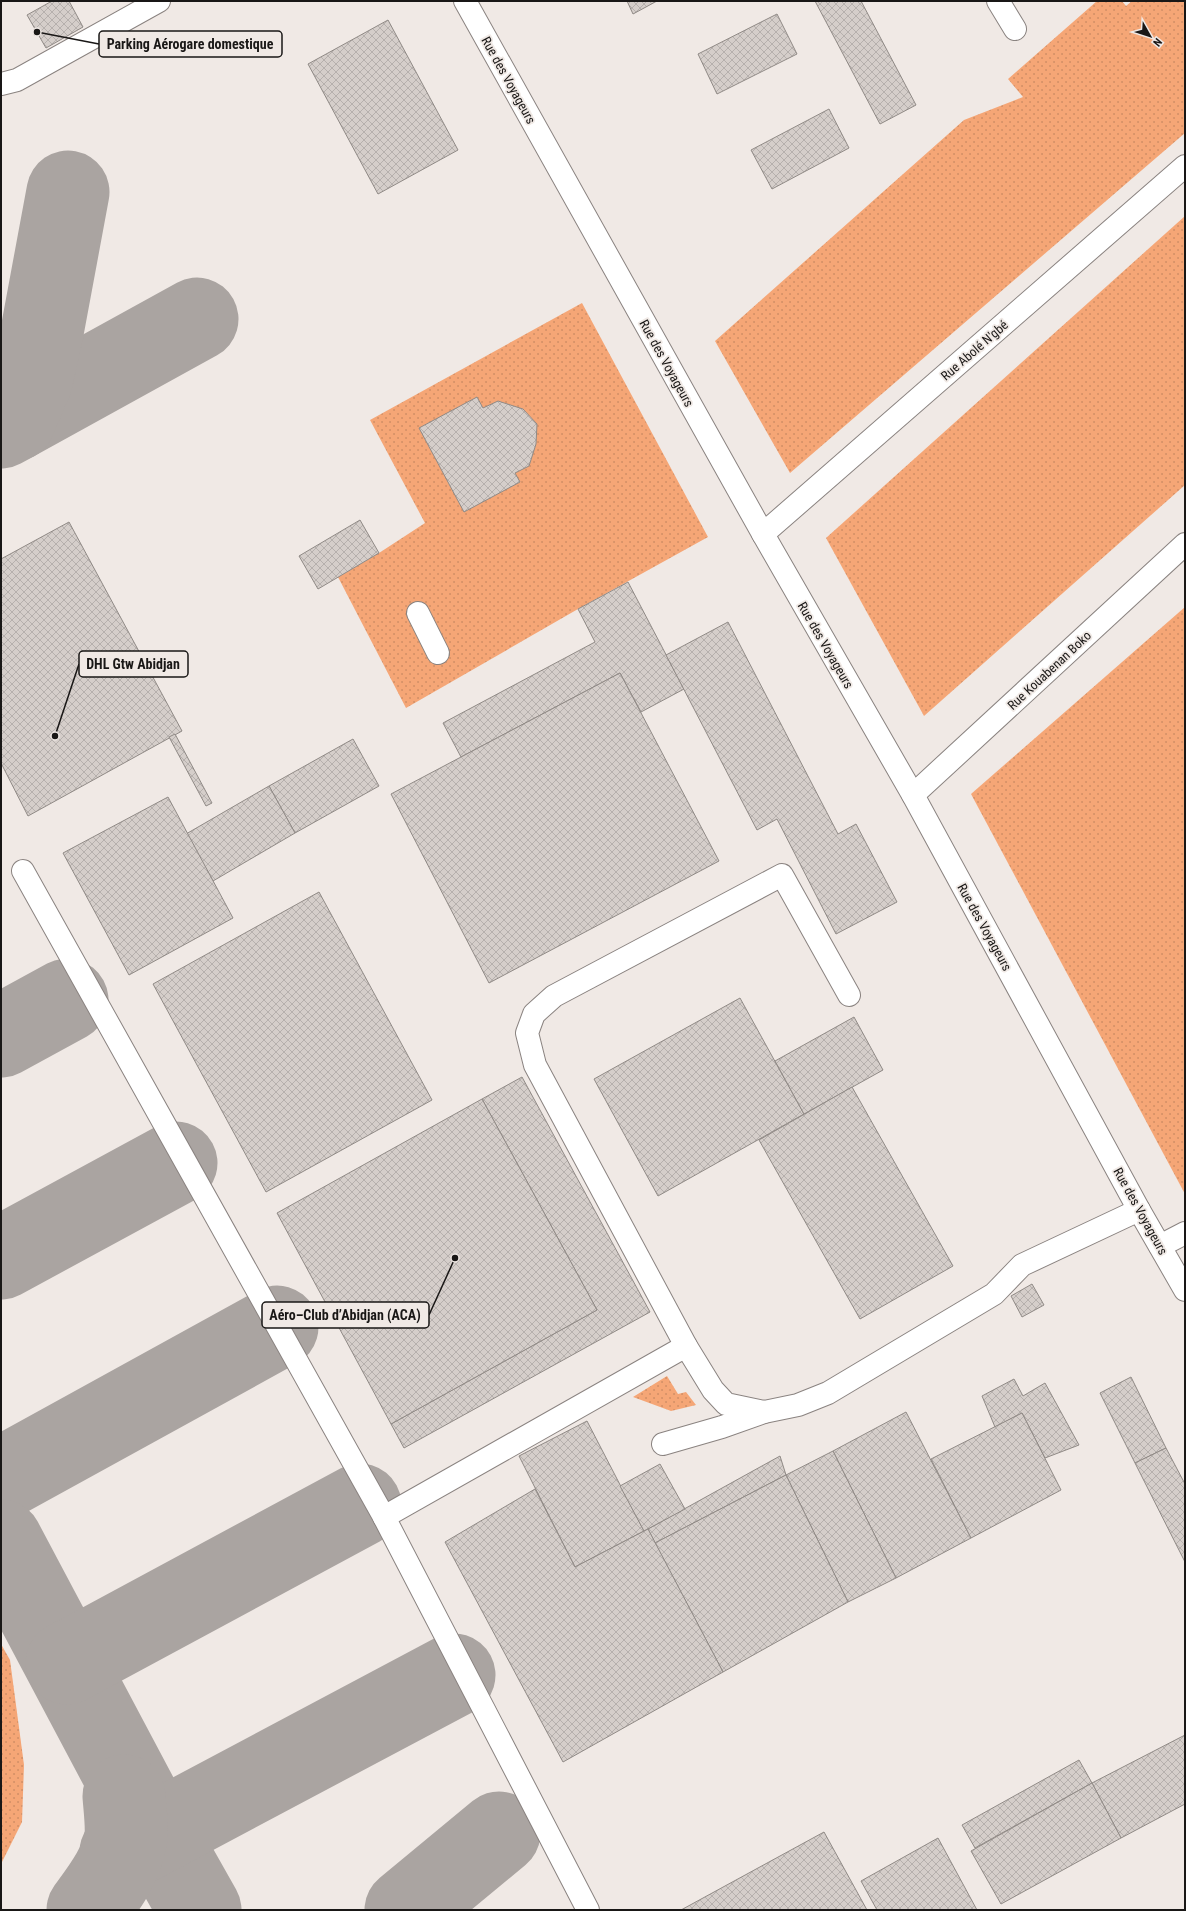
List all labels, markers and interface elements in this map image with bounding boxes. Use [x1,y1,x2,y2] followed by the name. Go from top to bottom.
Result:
[1130,16,1170,56] north arrow
[99,31,282,57] callout: Parking Aérogare domestique
[478,34,539,127] street label: Rue des Voyageurs
[1150,35,1165,49] text: N
[107,36,274,52] text: Parking Aérogare domestique
[636,317,697,410] street label: Rue des Voyageurs
[938,317,1011,383] street label: Rue Abolé N'gbé
[795,599,856,691] street label: Rue des Voyageurs
[1005,628,1094,713] street label: Rue Kouabenan Boko
[79,651,188,677] callout: DHL Gtw Abidjan
[86,656,180,672] text: DHL Gtw Abidjan
[954,881,1015,974] street label: Rue des Voyageurs
[1110,1165,1171,1258] street label: Rue des Voyageurs
[262,1302,429,1328] callout: Aéro–Club d’Abidjan (ACA)
[269,1307,421,1324] text: Aéro–Club d’Abidjan (ACA)

